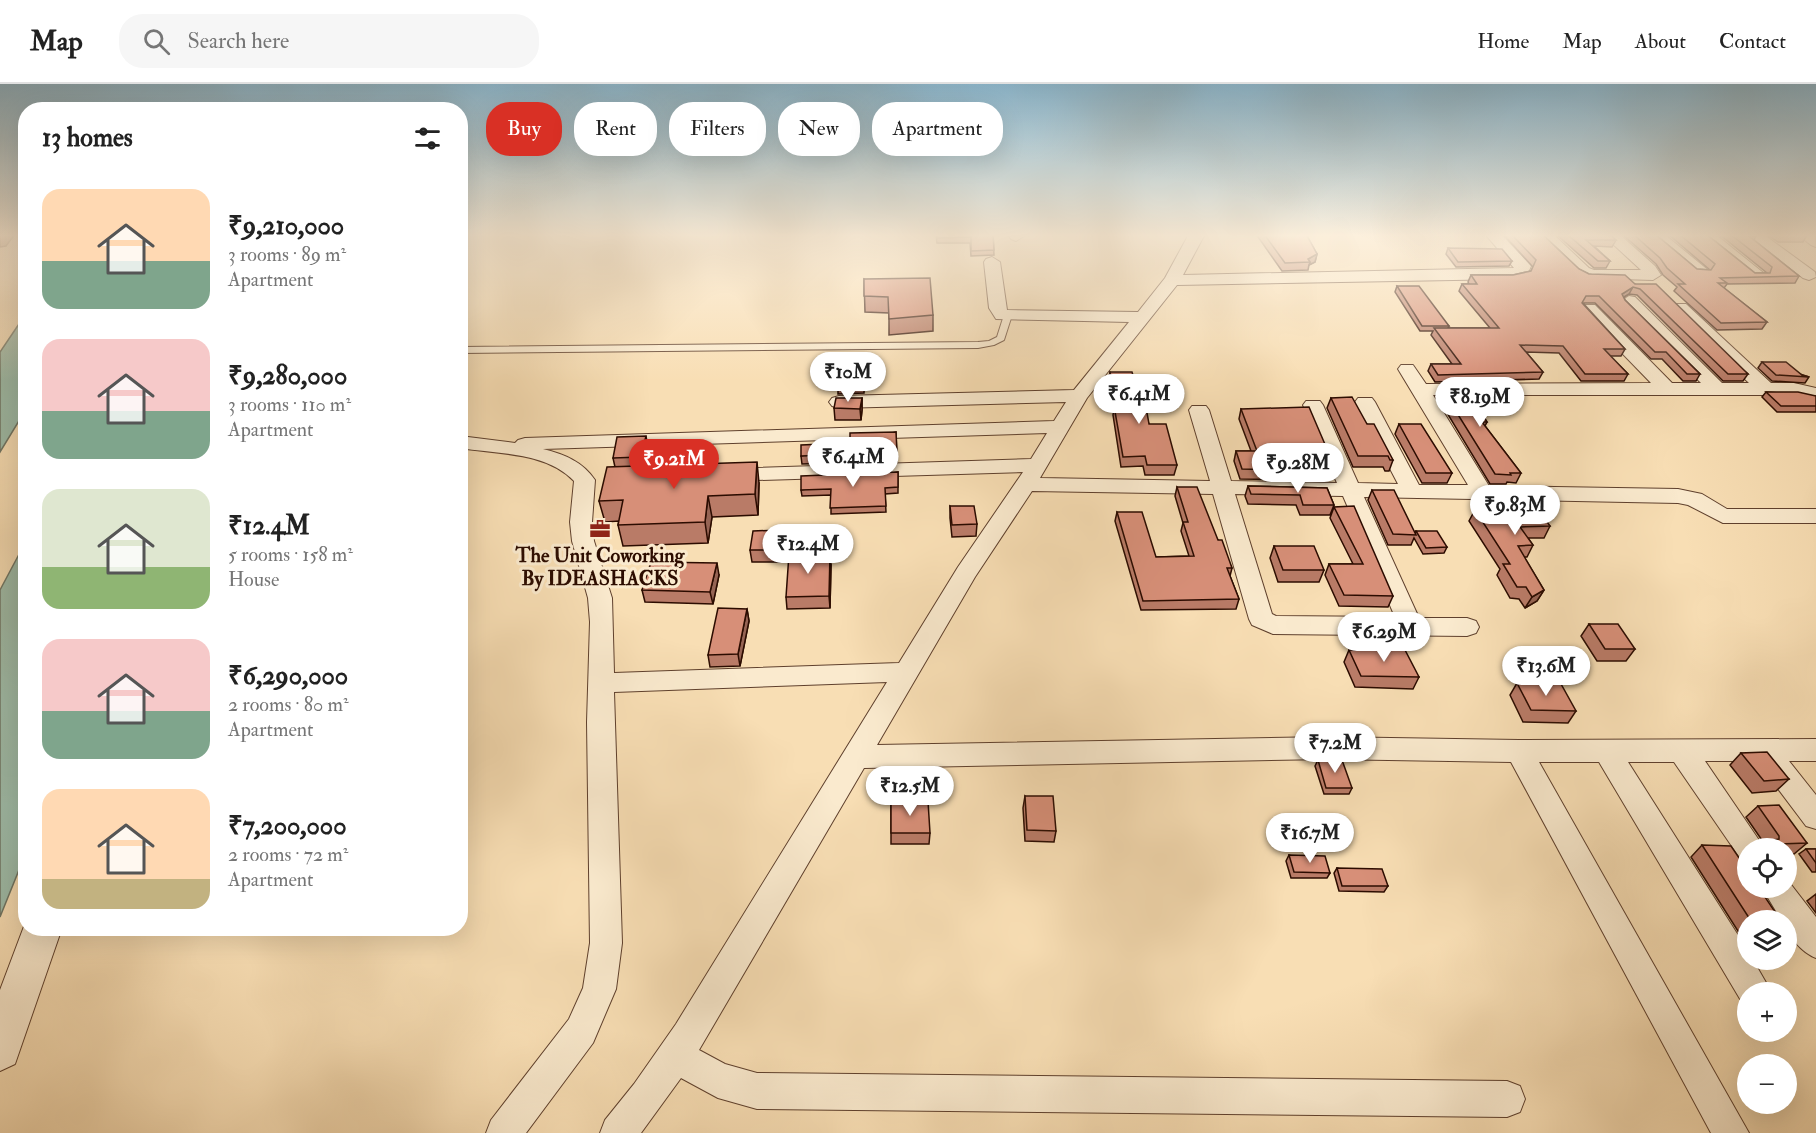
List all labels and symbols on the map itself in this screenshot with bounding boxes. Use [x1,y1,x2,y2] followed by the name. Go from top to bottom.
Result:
[812,352,884,403] pin: ₹10M
[1090,374,1188,425] pin: ₹6.41M
[1431,377,1529,428] pin: ₹8.19M
[804,437,902,488] pin: ₹6.41M
[625,439,723,490] pin: ₹9.21M
[1249,443,1347,494] pin: ₹9.28M
[1466,485,1564,536] pin: ₹9.83M
[588,517,612,541] office icon: The Unit Coworking By IDEASHACKS
[759,524,857,575] pin: ₹12.4M
[515,543,686,592] place label: The Unit Coworking By IDEASHACKS
[1335,612,1433,663] pin: ₹6.29M
[1497,646,1595,697] pin: ₹13.6M
[1293,723,1377,774] pin: ₹7.2M
[861,766,959,817] pin: ₹12.5M
[1261,813,1359,864] pin: ₹16.7M

